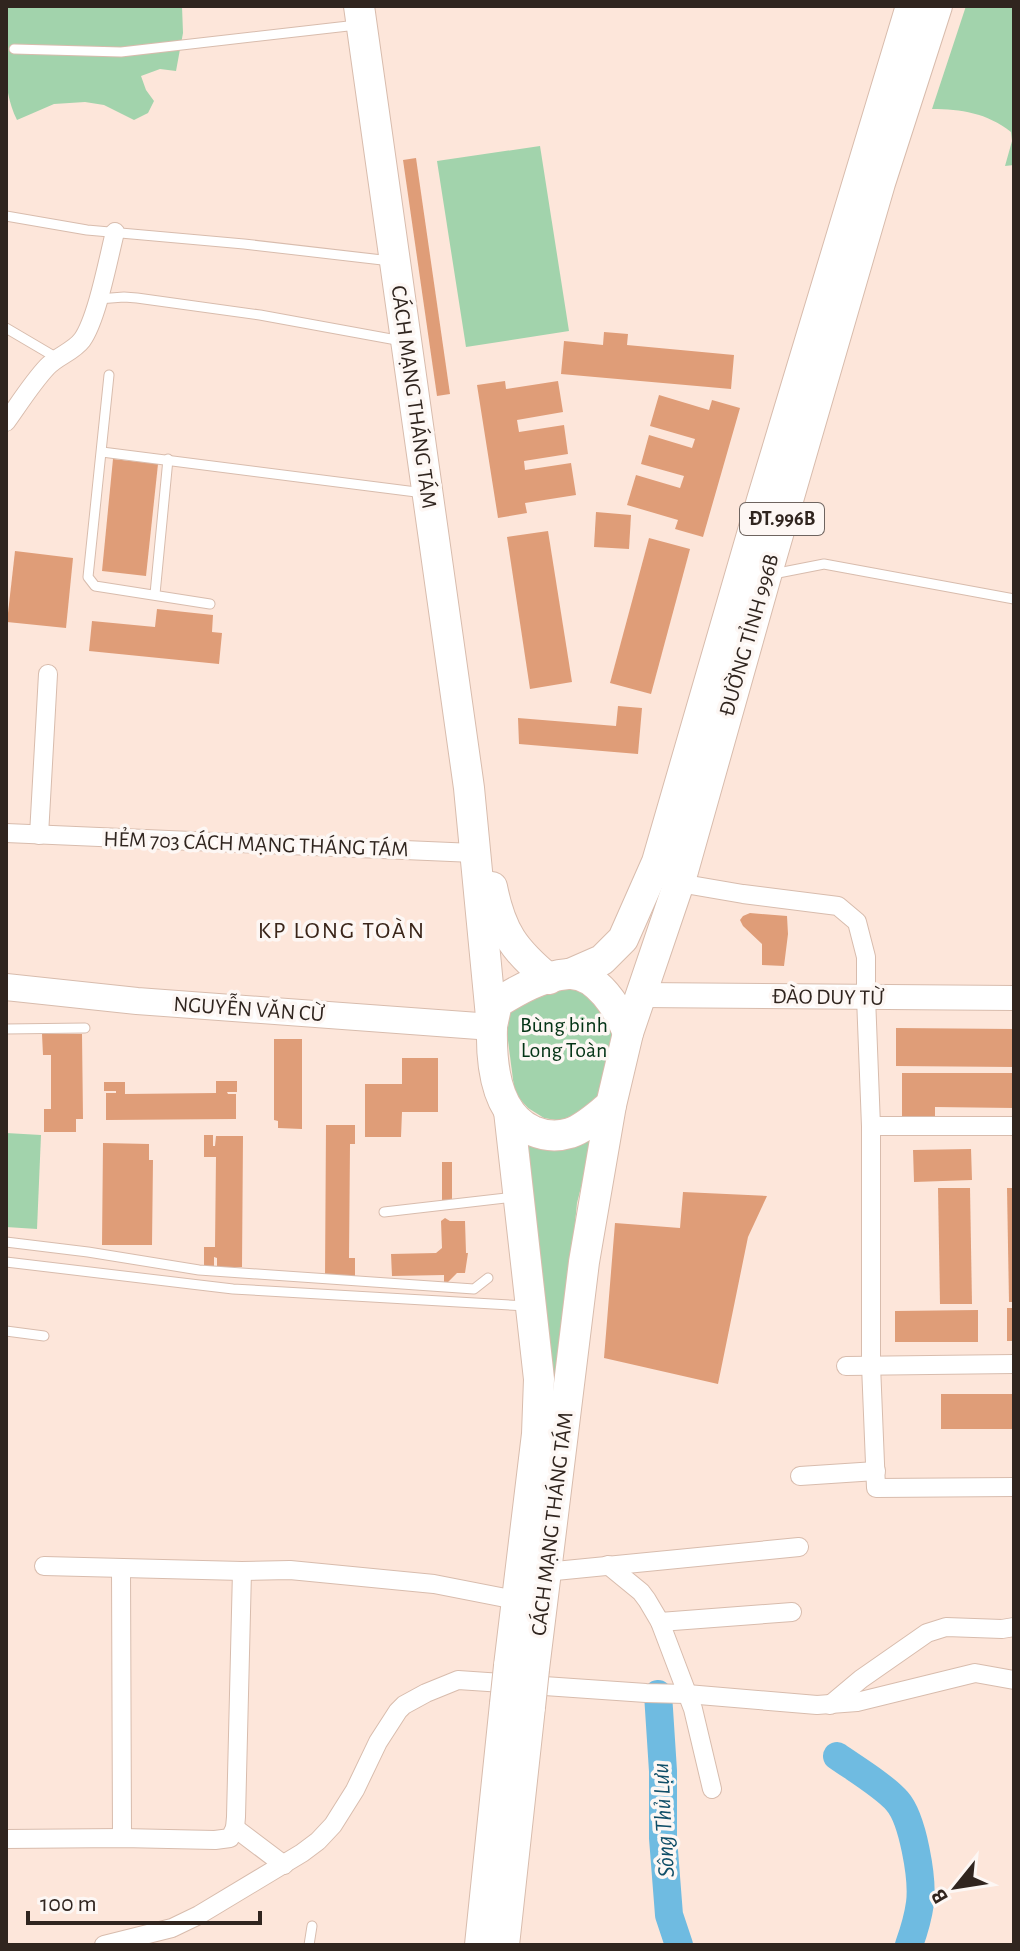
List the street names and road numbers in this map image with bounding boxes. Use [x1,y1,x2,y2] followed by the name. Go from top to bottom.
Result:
[387,284,442,510] street label: CÁCH MẠNG THÁNG TÁM
[740,503,824,535] road number: ĐT.996B
[714,551,783,719] street label: ĐƯỜNG TỈNH 996B
[103,827,409,860] street label: HẺM 703 CÁCH MẠNG THÁNG TÁM
[772,984,885,1009] street label: ĐÀO DUY TỪ
[173,989,326,1025] street label: NGUYỄN VĂN CỪ
[526,1411,577,1637] street label: CÁCH MẠNG THÁNG TÁM

